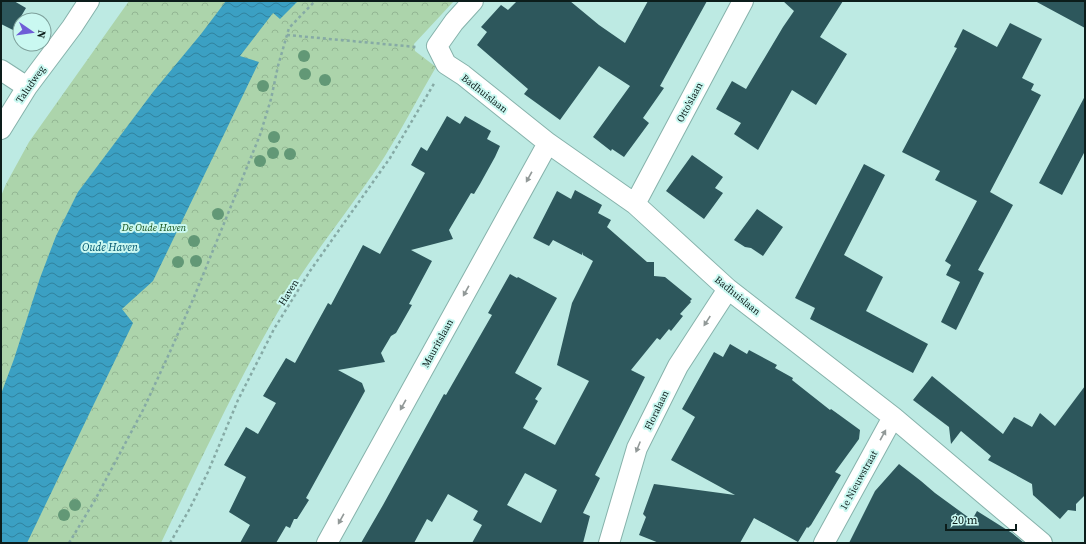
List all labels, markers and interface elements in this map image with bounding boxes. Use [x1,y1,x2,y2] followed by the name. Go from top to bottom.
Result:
[12,12,52,52] north arrow
[33,29,49,40] text: N
[13,63,48,105] street label: Taludweg
[459,71,510,115] street label: Badhuislaan
[673,80,705,125] street label: Otto'slaan
[525,171,532,183] one-way arrow
[121,221,187,234] park label: De Oude Haven
[82,240,139,255] water label: Oude Haven
[712,273,763,318] street label: Badhuislaan
[275,277,302,308] street label: Haven
[463,285,469,297] one-way arrow
[703,316,711,326] one-way arrow
[419,317,456,370] street label: Mauritslaan
[641,388,672,432] street label: Floralaan
[400,399,407,411] one-way arrow
[880,429,886,441] one-way arrow
[635,442,641,454] one-way arrow
[837,447,881,512] street label: 1e Nieuwstraat
[946,506,1016,532] scale bar
[952,512,978,528] text: 20 m
[337,513,344,524] one-way arrow

